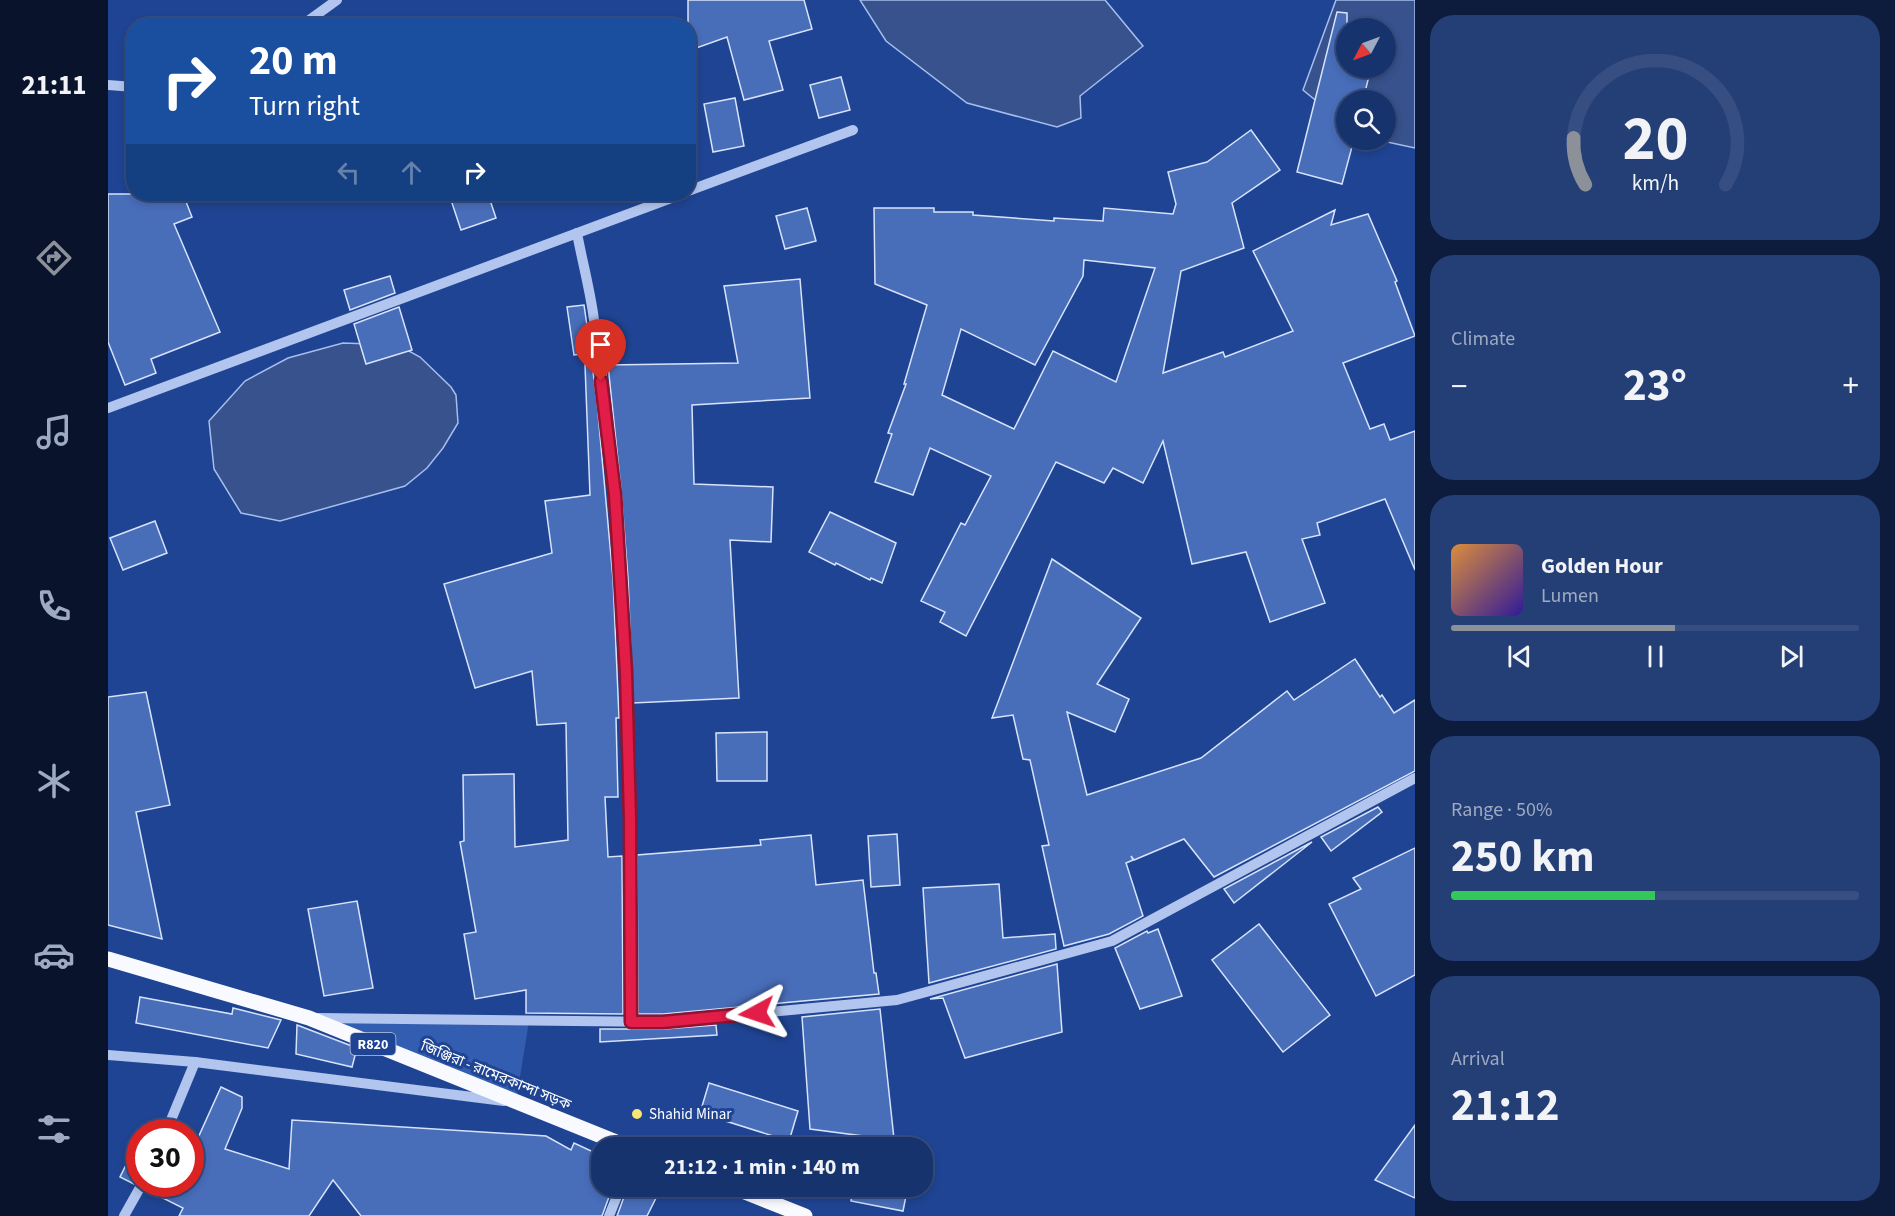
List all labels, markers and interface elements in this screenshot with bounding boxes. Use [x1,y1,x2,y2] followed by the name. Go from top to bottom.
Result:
[1336,18,1396,78] north arrow
[1336,18,1396,150] map controls
[249,31,338,91] text: 20 m
[150,42,228,120] icon: right
[21,66,87,105] text: 21:11
[249,87,360,126] text: Turn right
[1336,90,1396,150] button: search
[1622,95,1688,184] text: 20
[332,156,365,189] icon: left
[395,156,428,189] icon: ahead
[458,156,491,189] icon: right
[1631,168,1679,199] text: km/h
[33,237,75,279] icon: directions
[575,319,626,381] pin
[1451,325,1515,353] text: Climate
[584,328,617,361] icon: arrive
[1623,354,1687,418] text: 23°
[1451,363,1467,410] text: −
[1843,363,1859,410] text: +
[33,411,75,453] icon: music
[1541,550,1663,582] text: Golden Hour
[1541,582,1599,610] text: Lumen
[33,585,75,627] icon: phone
[1503,640,1536,673] icon: previous
[1639,640,1672,673] icon: pause
[1775,640,1808,673] icon: next
[33,760,75,802] icon: climate
[1451,796,1552,824] text: Range · 50%
[1451,825,1595,889] text: 250 km
[33,934,75,976] icon: car
[725,981,789,1045] position arrow
[350,1033,396,1055] road number: R820
[417,1035,575,1116] street label: জিঞ্জিরা - রামেরকান্দা সড়ক
[1451,1045,1505,1073] text: Arrival
[1451,1074,1560,1138] text: 21:12
[649,1104,732,1125] place label: Shahid Minar
[630,1107,644,1121] marker: Shahid Minar
[33,1108,75,1150] icon: filters
[126,1119,204,1197] speed limit sign: 30
[664,1151,860,1183] text: 21:12 · 1 min · 140 m

